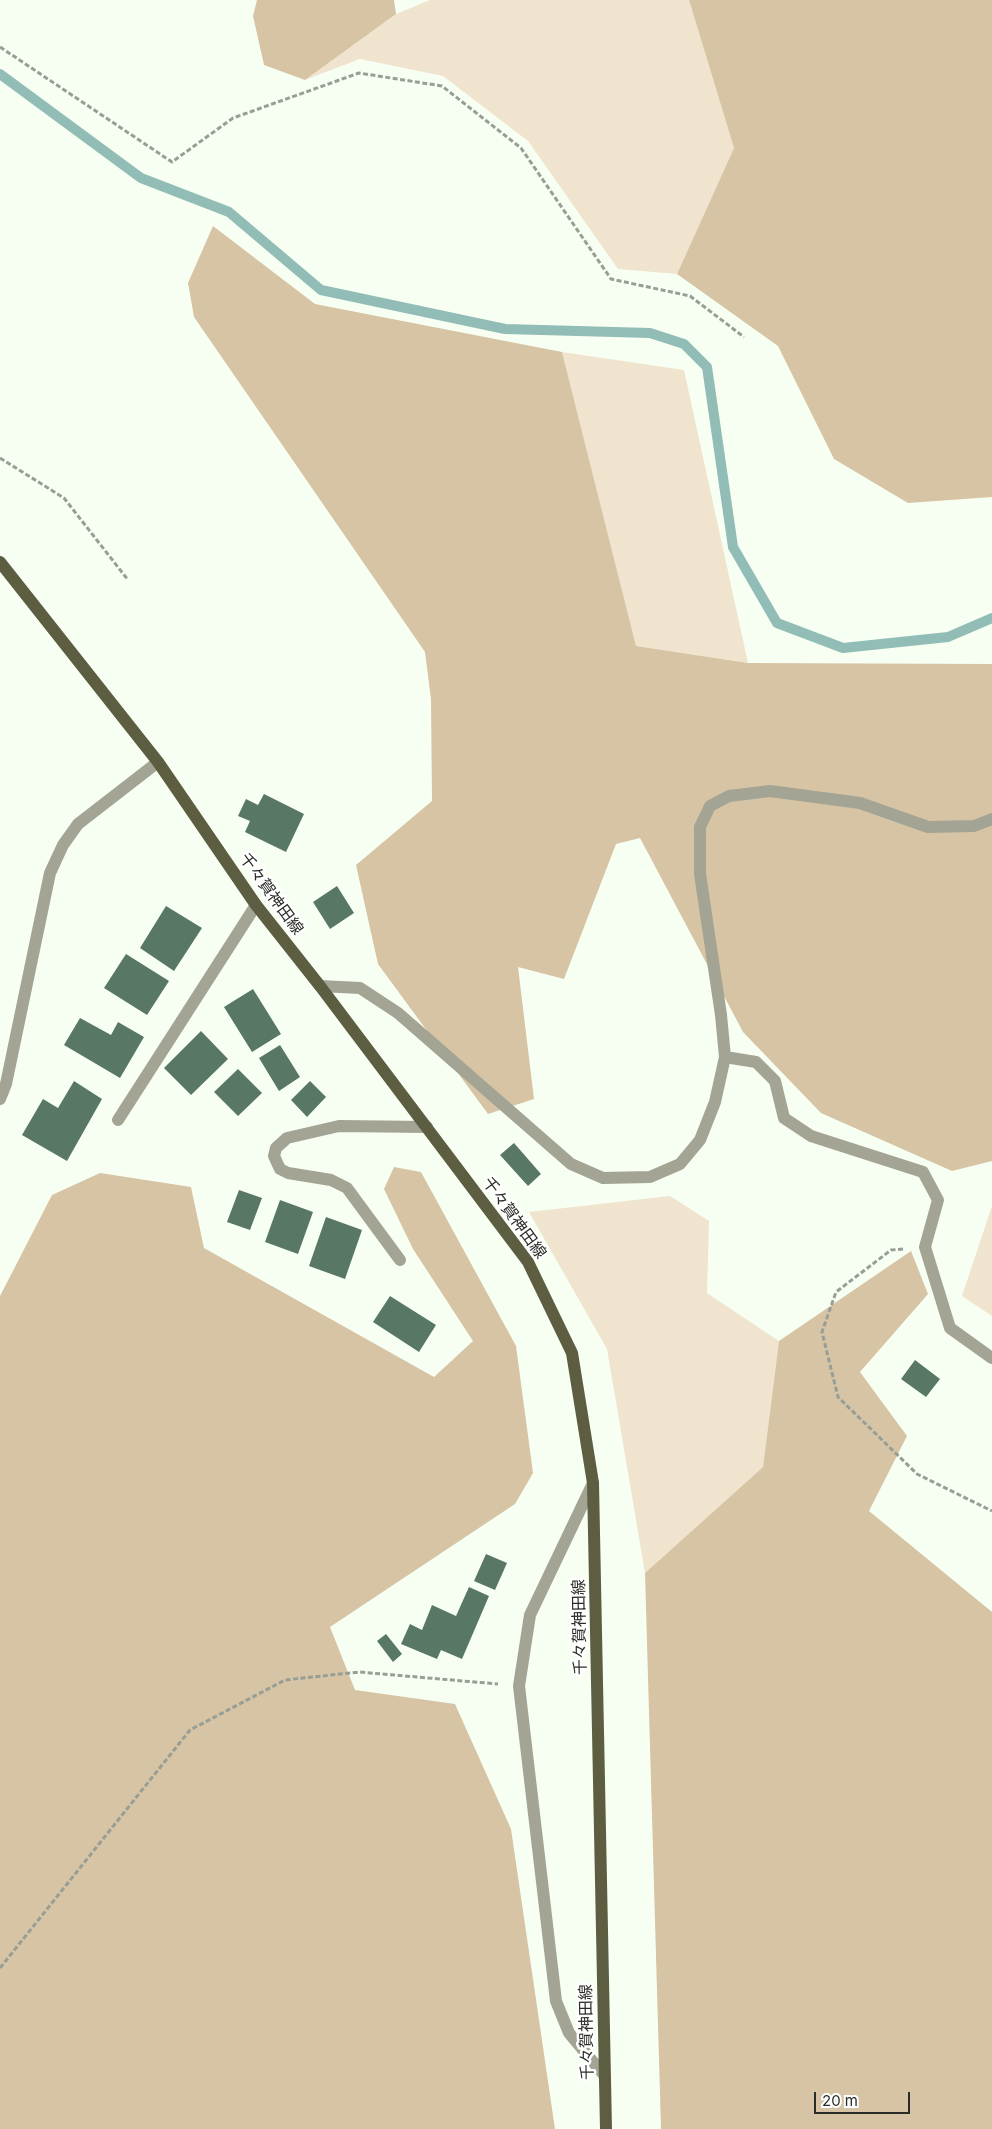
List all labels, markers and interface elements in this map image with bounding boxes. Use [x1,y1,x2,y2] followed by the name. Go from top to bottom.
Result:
[235,850,307,938] street label: 千々賀神田線
[478,1174,550,1262] street label: 千々賀神田線
[570,1579,590,1675] street label: 千々賀神田線
[577,1984,597,2080] street label: 千々賀神田線
[817,2082,913,2114] scale bar
[822,2091,858,2110] text: 20 m

